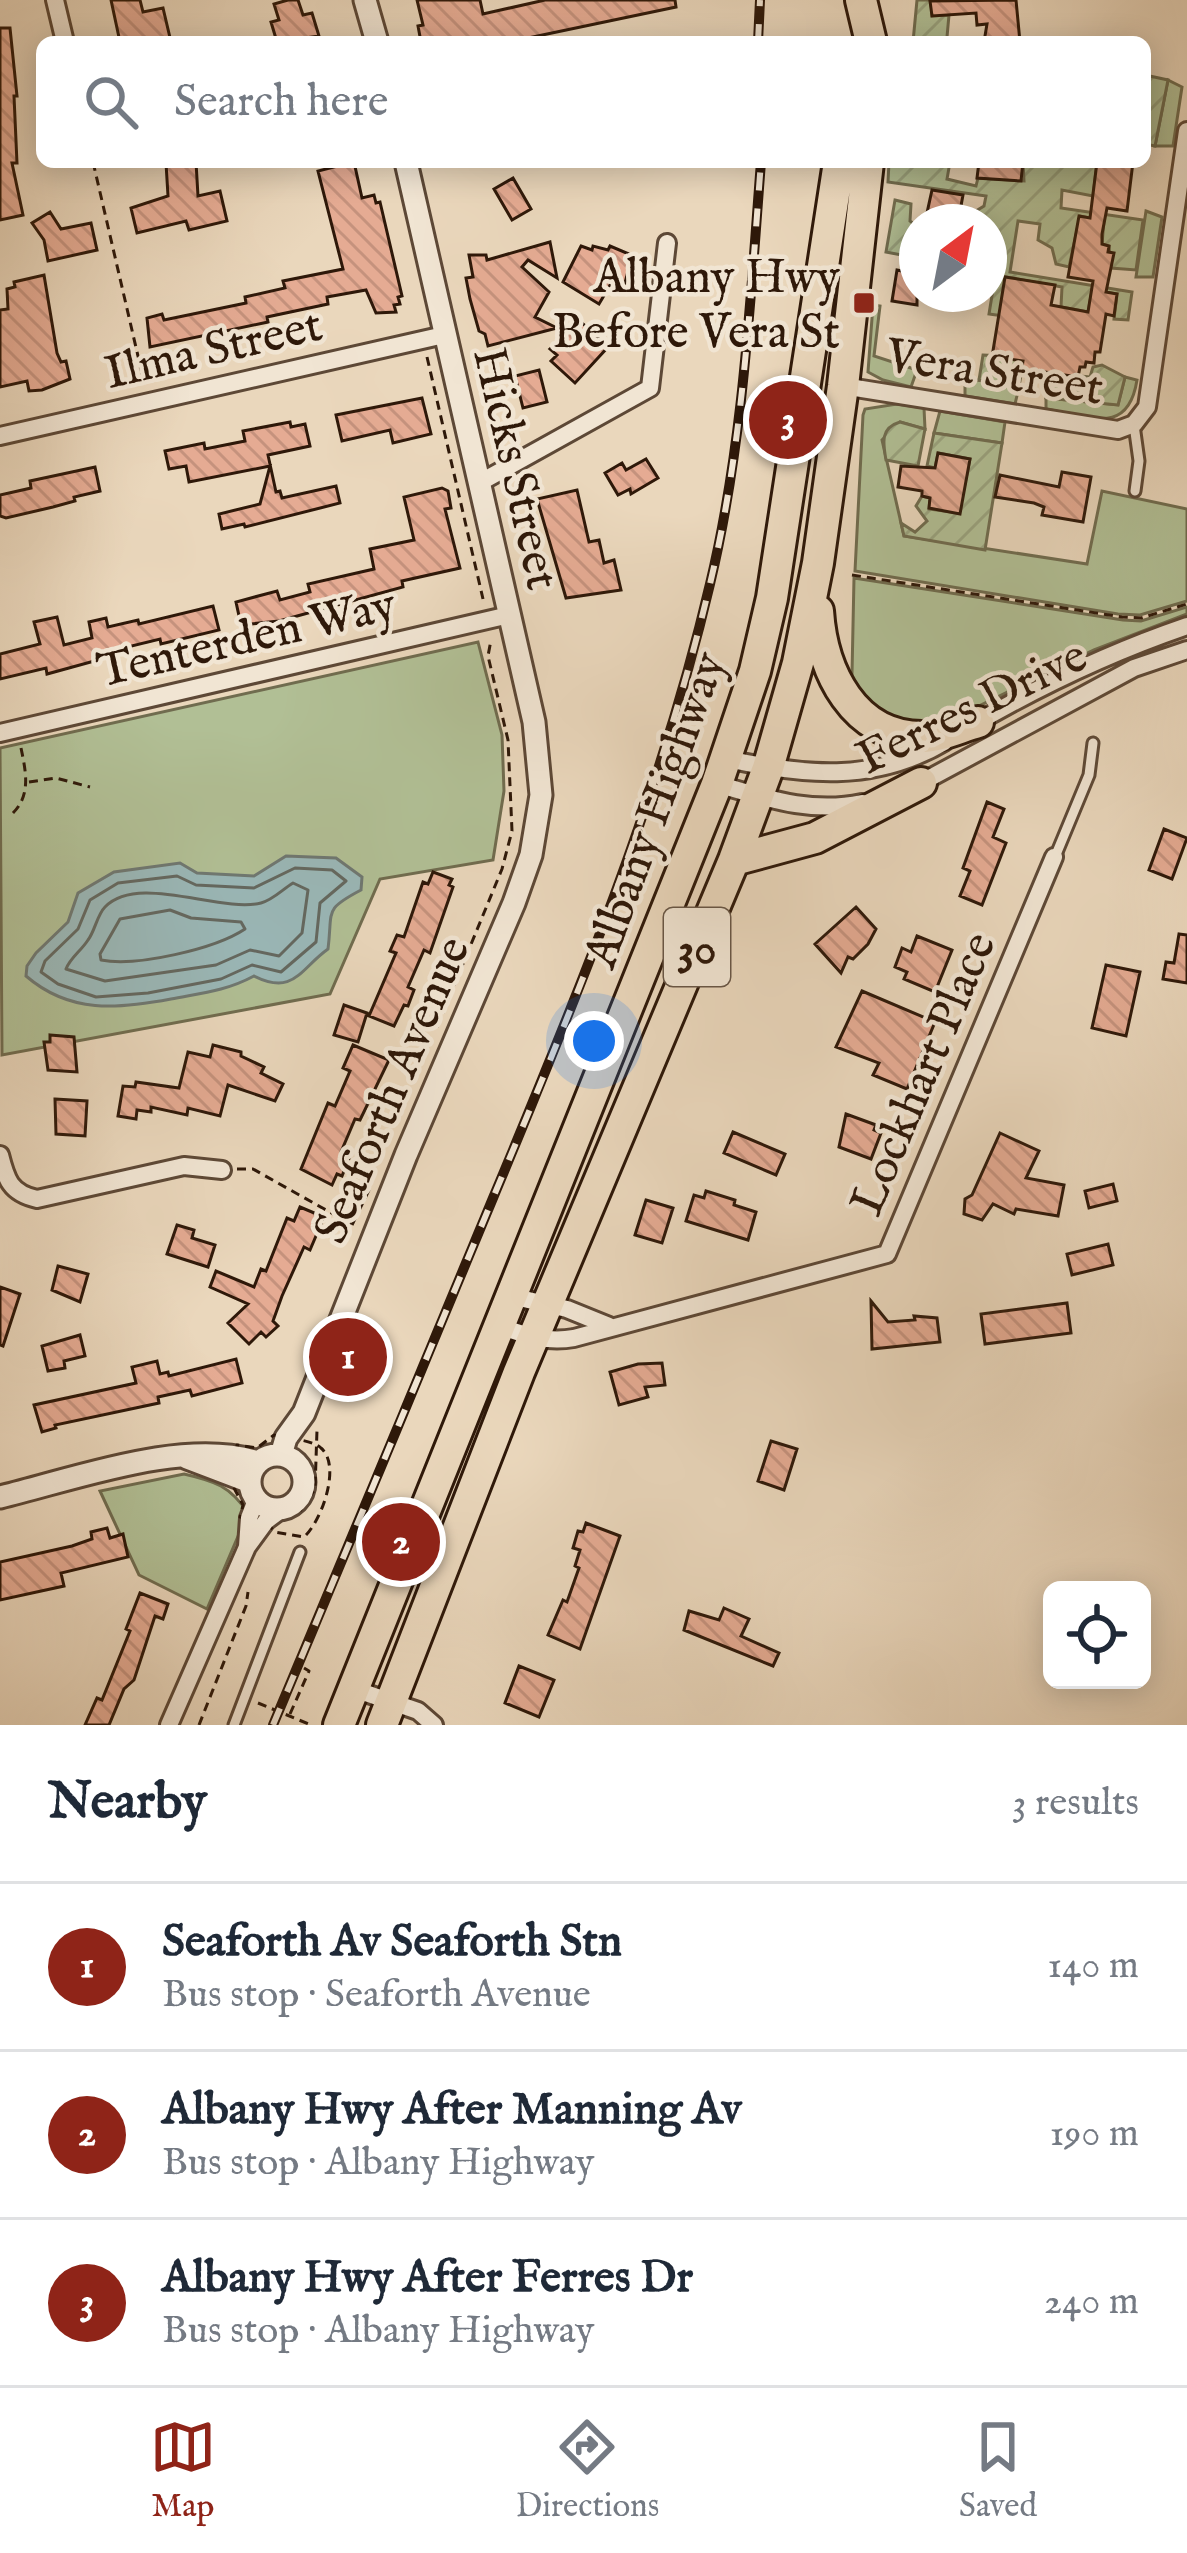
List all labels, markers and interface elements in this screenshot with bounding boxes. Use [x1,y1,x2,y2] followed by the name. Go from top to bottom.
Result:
[36,36,1151,168] search box
[78,69,144,135] icon: search
[174,74,388,131] text: Search here
[899,204,1007,312] north arrow
[552,249,840,364] place label: Albany Hwy Before Vera St
[851,290,877,316] marker: Albany Hwy Before Vera St
[99,297,328,405] street label: Ilma Street
[881,327,1107,421] street label: Vera Street
[457,342,571,596] street label: Hicks Street
[749,375,827,465] pin: 3
[92,576,402,703] street label: Tenterden Way
[848,627,1098,790] street label: Ferres Drive
[572,644,742,977] street label: Albany Highway
[664,908,730,986] road number: 30
[838,924,1011,1225] street label: Lockhart Place
[302,928,485,1253] street label: Seaforth Avenue
[564,1011,624,1071] your location
[309,1312,387,1402] pin: 1
[362,1497,440,1587] pin: 2
[1043,1581,1151,1689] map controls
[1043,1581,1151,1689] button: locate
[48,1771,207,1836] text: Nearby
[1012,1779,1139,1828] text: 3 results
[162,1914,622,1971] text: Seaforth Av Seaforth Stn
[80,1942,94,1991] text: 1
[1048,1942,1139,1991] text: 140 m
[162,1971,591,2020] text: Bus stop · Seaforth Avenue
[162,2082,742,2139] text: Albany Hwy After Manning Av
[78,2110,96,2159] text: 2
[1050,2110,1139,2159] text: 190 m
[162,2139,594,2188] text: Bus stop · Albany Highway
[162,2250,693,2307] text: Albany Hwy After Ferres Dr
[80,2278,94,2327] text: 3
[1044,2278,1139,2327] text: 240 m
[162,2307,594,2356] text: Bus stop · Albany Highway
[150,2414,216,2528] tab: Map
[516,2414,659,2528] tab: Directions
[959,2414,1037,2528] tab: Saved

